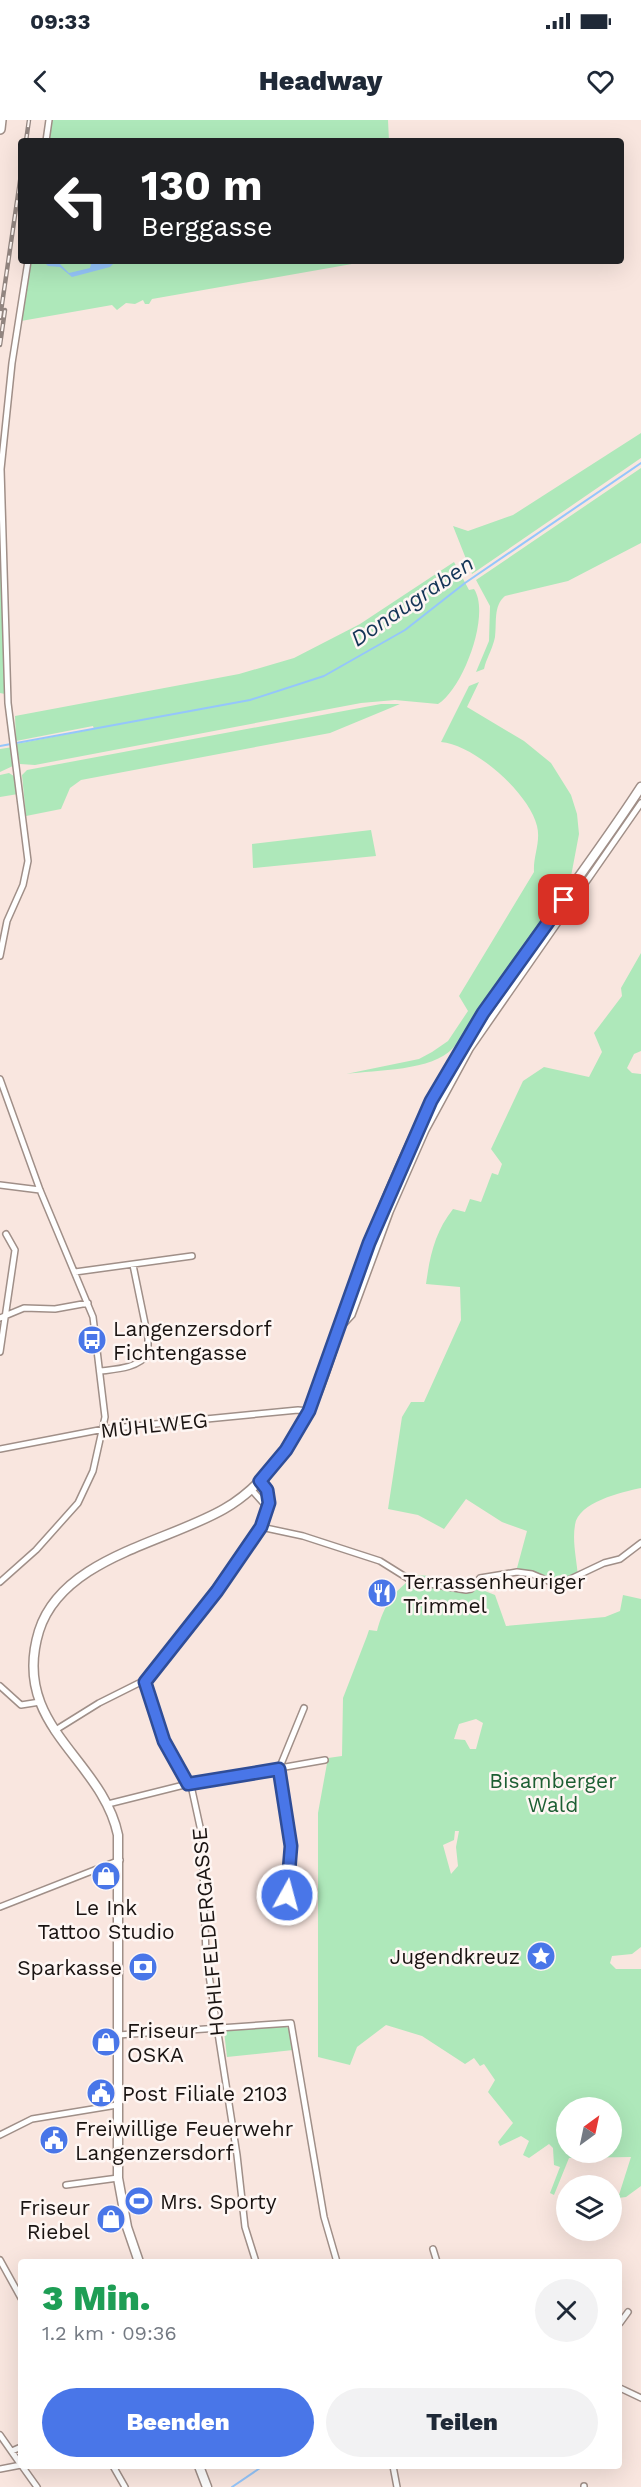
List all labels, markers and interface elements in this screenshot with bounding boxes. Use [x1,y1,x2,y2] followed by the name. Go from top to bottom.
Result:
[30,9,90,34] text: 09:33
[24,65,57,98] icon: back
[259,65,382,97] text: Headway
[584,65,617,98] icon: heart
[141,161,263,210] text: 130 m
[42,162,120,240] icon: left
[141,211,273,243] text: Berggasse
[346,551,478,651] water label: Donaugraben
[538,874,589,925] pin
[547,883,580,916] icon: arrive
[113,1316,272,1365] place label: Langenzersdorf Fichtengasse
[76,1324,108,1356] bus stop icon: Langenzersdorf Fichtengasse
[99,1407,209,1443] street label: MÜHLWEG
[403,1569,586,1618] place label: Terrassenheuriger Trimmel
[366,1577,398,1609] restaurant icon: Terrassenheuriger Trimmel
[489,1768,617,1817] park label: Bisamberger Wald
[186,1827,230,2037] street label: HOHLFELDERGASSE
[90,1860,122,1892] shop icon: Le Ink Tattoo Studio
[255,1863,319,1927] position arrow
[37,1895,175,1944] place label: Le Ink Tattoo Studio
[525,1940,557,1972] place icon: Jugendkreuz
[389,1944,520,1969] place label: Jugendkreuz
[127,1951,159,1983] bank icon: Sparkasse
[17,1955,122,1980] place label: Sparkasse
[127,2018,198,2067] place label: Friseur OSKA
[90,2026,122,2058] shop icon: Friseur OSKA
[85,2077,117,2109] public building icon: Post Filiale 2103
[122,2081,288,2106] place label: Post Filiale 2103
[556,2097,622,2163] north arrow
[556,2097,622,2241] map controls
[75,2116,294,2165] place label: Freiwillige Feuerwehr Langenzersdorf
[38,2124,70,2156] public building icon: Freiwillige Feuerwehr Langenzersdorf
[556,2175,622,2241] button: layers
[123,2185,155,2217] sports icon: Mrs. Sporty
[160,2189,277,2214] place label: Mrs. Sporty
[19,2195,91,2244] place label: Friseur Riebel
[95,2203,127,2235] shop icon: Friseur Riebel
[42,2277,150,2319] text: 3 Min.
[535,2279,598,2342] button: close
[42,2321,177,2345] text: 1.2 km · 09:36
[42,2388,314,2457] button: Beenden
[326,2388,598,2457] button: Teilen

